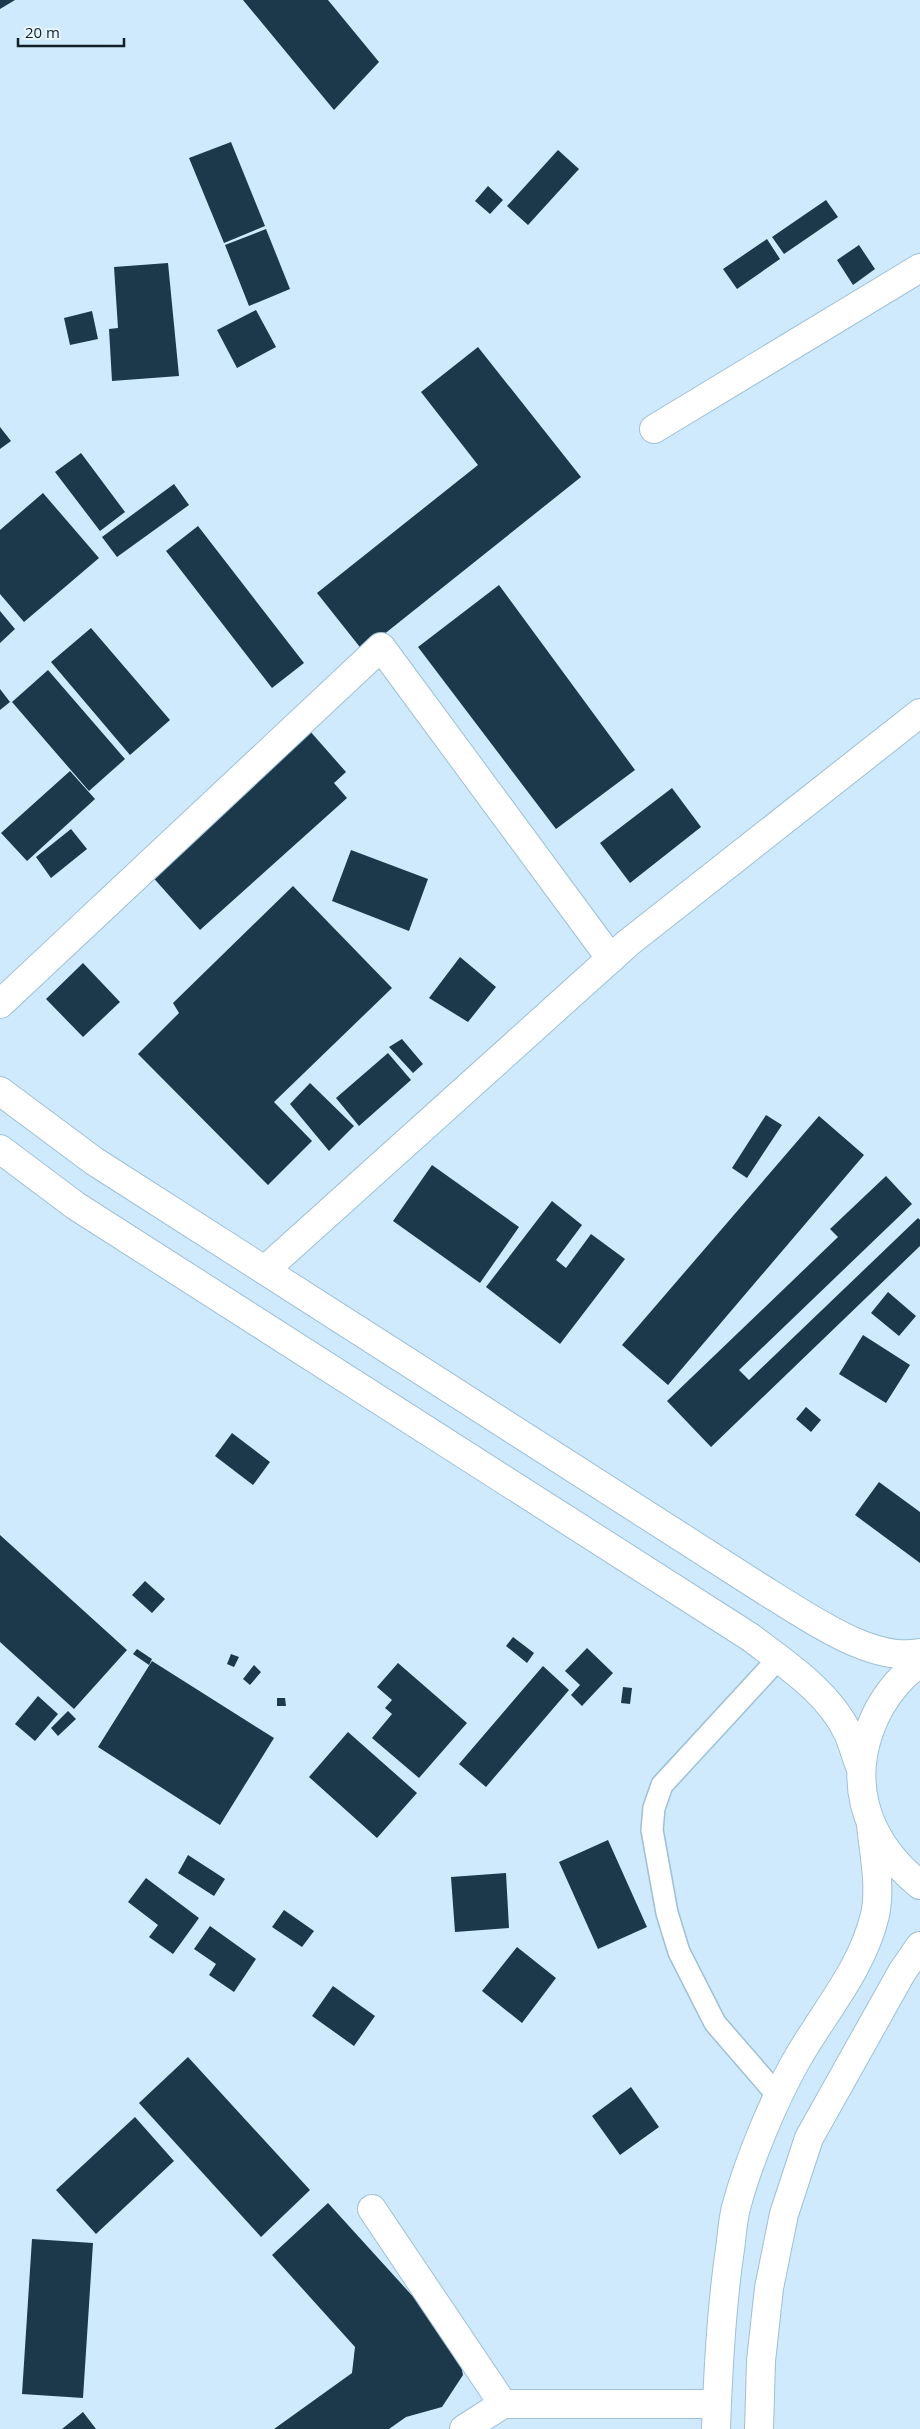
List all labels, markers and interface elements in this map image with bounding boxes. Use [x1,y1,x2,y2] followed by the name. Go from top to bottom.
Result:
[18,15,124,47] scale bar
[25,22,60,42] text: 20 m

